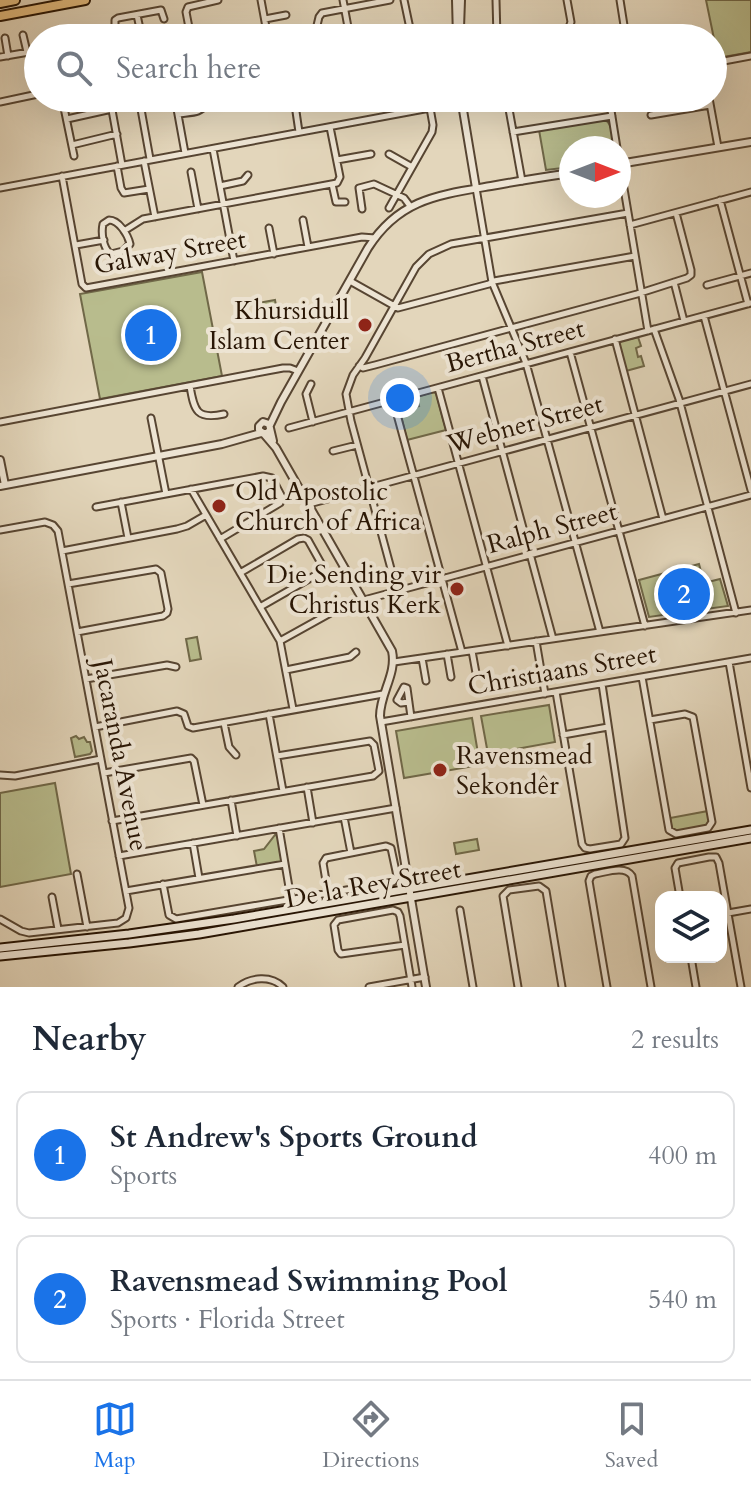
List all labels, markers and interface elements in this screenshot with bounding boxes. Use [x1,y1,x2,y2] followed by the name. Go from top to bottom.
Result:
[24,24,727,112] search box
[52,46,96,90] icon: search
[116,48,261,89] text: Search here
[559,136,631,208] north arrow
[91,221,249,283] street label: Galway Street
[209,293,350,358] place label: Khursidull Islam Center
[125,305,177,365] pin: 1
[442,311,588,381] street label: Bertha Street
[356,316,374,334] marker: Khursidull Islam Center
[380,378,420,418] your location
[442,386,607,462] street label: Webner Street
[235,474,421,539] place label: Old Apostolic Church of Africa
[483,494,621,562] street label: Ralph Street
[210,497,228,515] marker: Old Apostolic Church of Africa
[267,557,442,622] place label: Die Sending vir Christus Kerk
[658,564,710,624] pin: 2
[448,580,466,598] marker: Die Sending vir Christus Kerk
[465,636,659,704] street label: Christiaans Street
[84,652,157,854] street label: Jacaranda Avenue
[456,738,593,803] place label: Ravensmead Sekondêr
[431,761,449,779] marker: Ravensmead Sekondêr
[282,851,464,917] street label: De la Rey Street
[655,891,727,963] map controls
[655,891,727,963] button: layers
[32,1016,147,1062] text: Nearby
[631,1022,719,1057] text: 2 results
[110,1117,478,1158] text: St Andrew's Sports Ground
[53,1138,67,1173] text: 1
[648,1138,717,1173] text: 400 m
[110,1158,177,1193] text: Sports
[110,1261,507,1302] text: Ravensmead Swimming Pool
[53,1282,67,1317] text: 2
[648,1282,717,1317] text: 540 m
[110,1302,345,1337] text: Sports · Florida Street
[93,1397,137,1475] tab: Map
[322,1397,419,1475] tab: Directions
[605,1397,658,1475] tab: Saved

